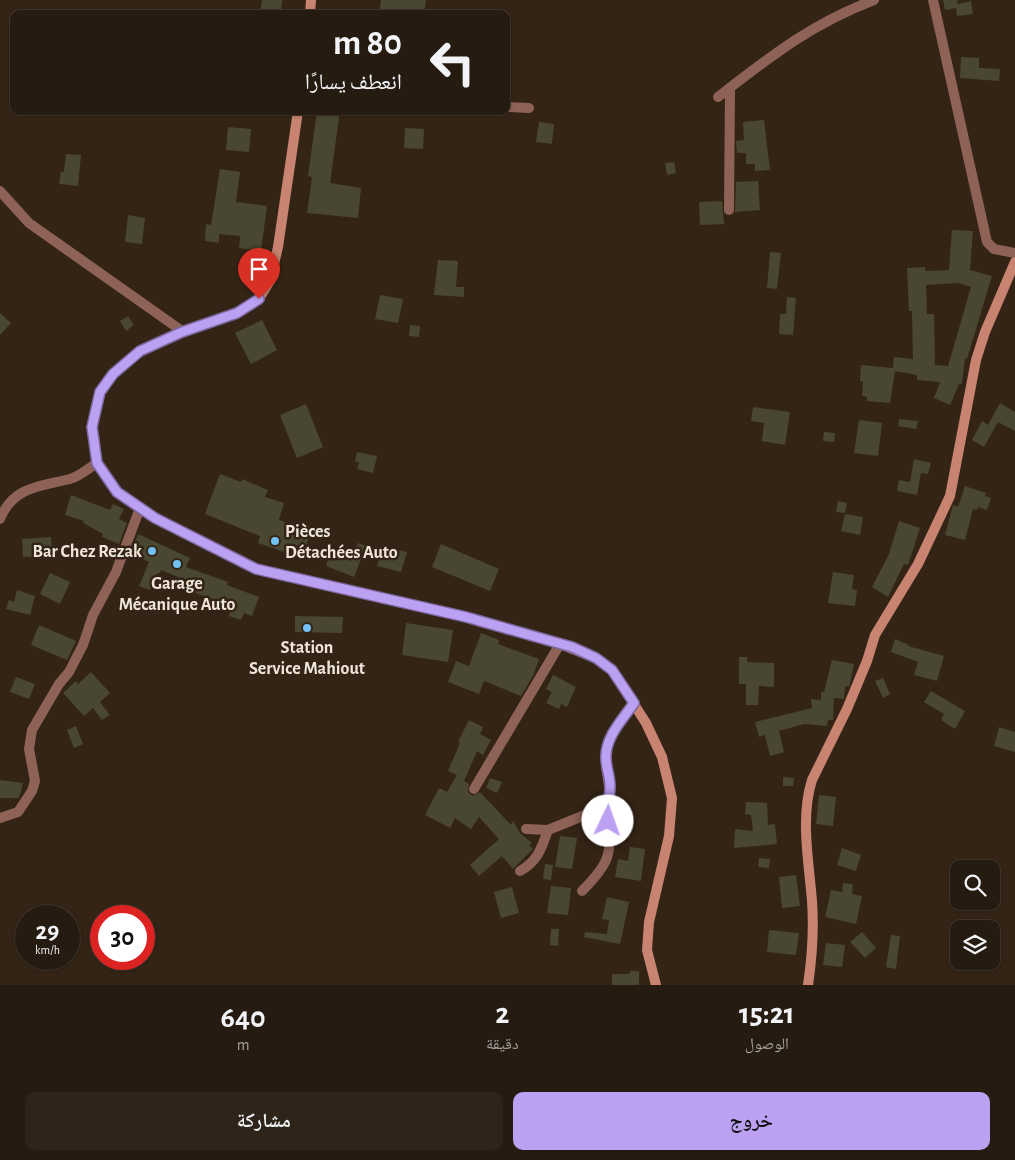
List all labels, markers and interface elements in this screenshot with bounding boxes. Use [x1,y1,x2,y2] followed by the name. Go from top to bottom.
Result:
[333,26,402,61] text: 80 m
[420,30,485,95] icon: left
[305,71,402,93] text: انعطف يسارًا
[238,248,280,299] pin
[245,255,273,283] icon: arrive
[285,523,398,562] place label: Pièces Détachées Auto
[269,535,281,547] marker: Pièces Détachées Auto
[33,543,142,561] place label: Bar Chez Rezak
[146,545,158,557] marker: Bar Chez Rezak
[171,558,183,570] marker: Garage Mécanique Auto
[119,575,235,614] place label: Garage Mécanique Auto
[301,622,313,634] marker: Station Service Mahiout
[249,639,365,678] place label: Station Service Mahiout
[581,794,633,846] position arrow
[950,860,1000,970] map controls
[950,860,1000,910] button: search
[90,905,155,970] speed limit sign: 30
[36,919,59,944] text: 29
[950,920,1000,970] button: layers
[35,944,60,956] text: km/h
[495,999,509,1029] text: 2
[739,999,795,1029] text: 15:21
[220,1003,266,1033] text: 640
[486,1036,519,1052] text: دقيقة
[745,1036,789,1052] text: الوصول
[237,1037,249,1053] text: m
[25,1092,503,1150] button: مشاركة
[513,1092,990,1150] button: خروج

